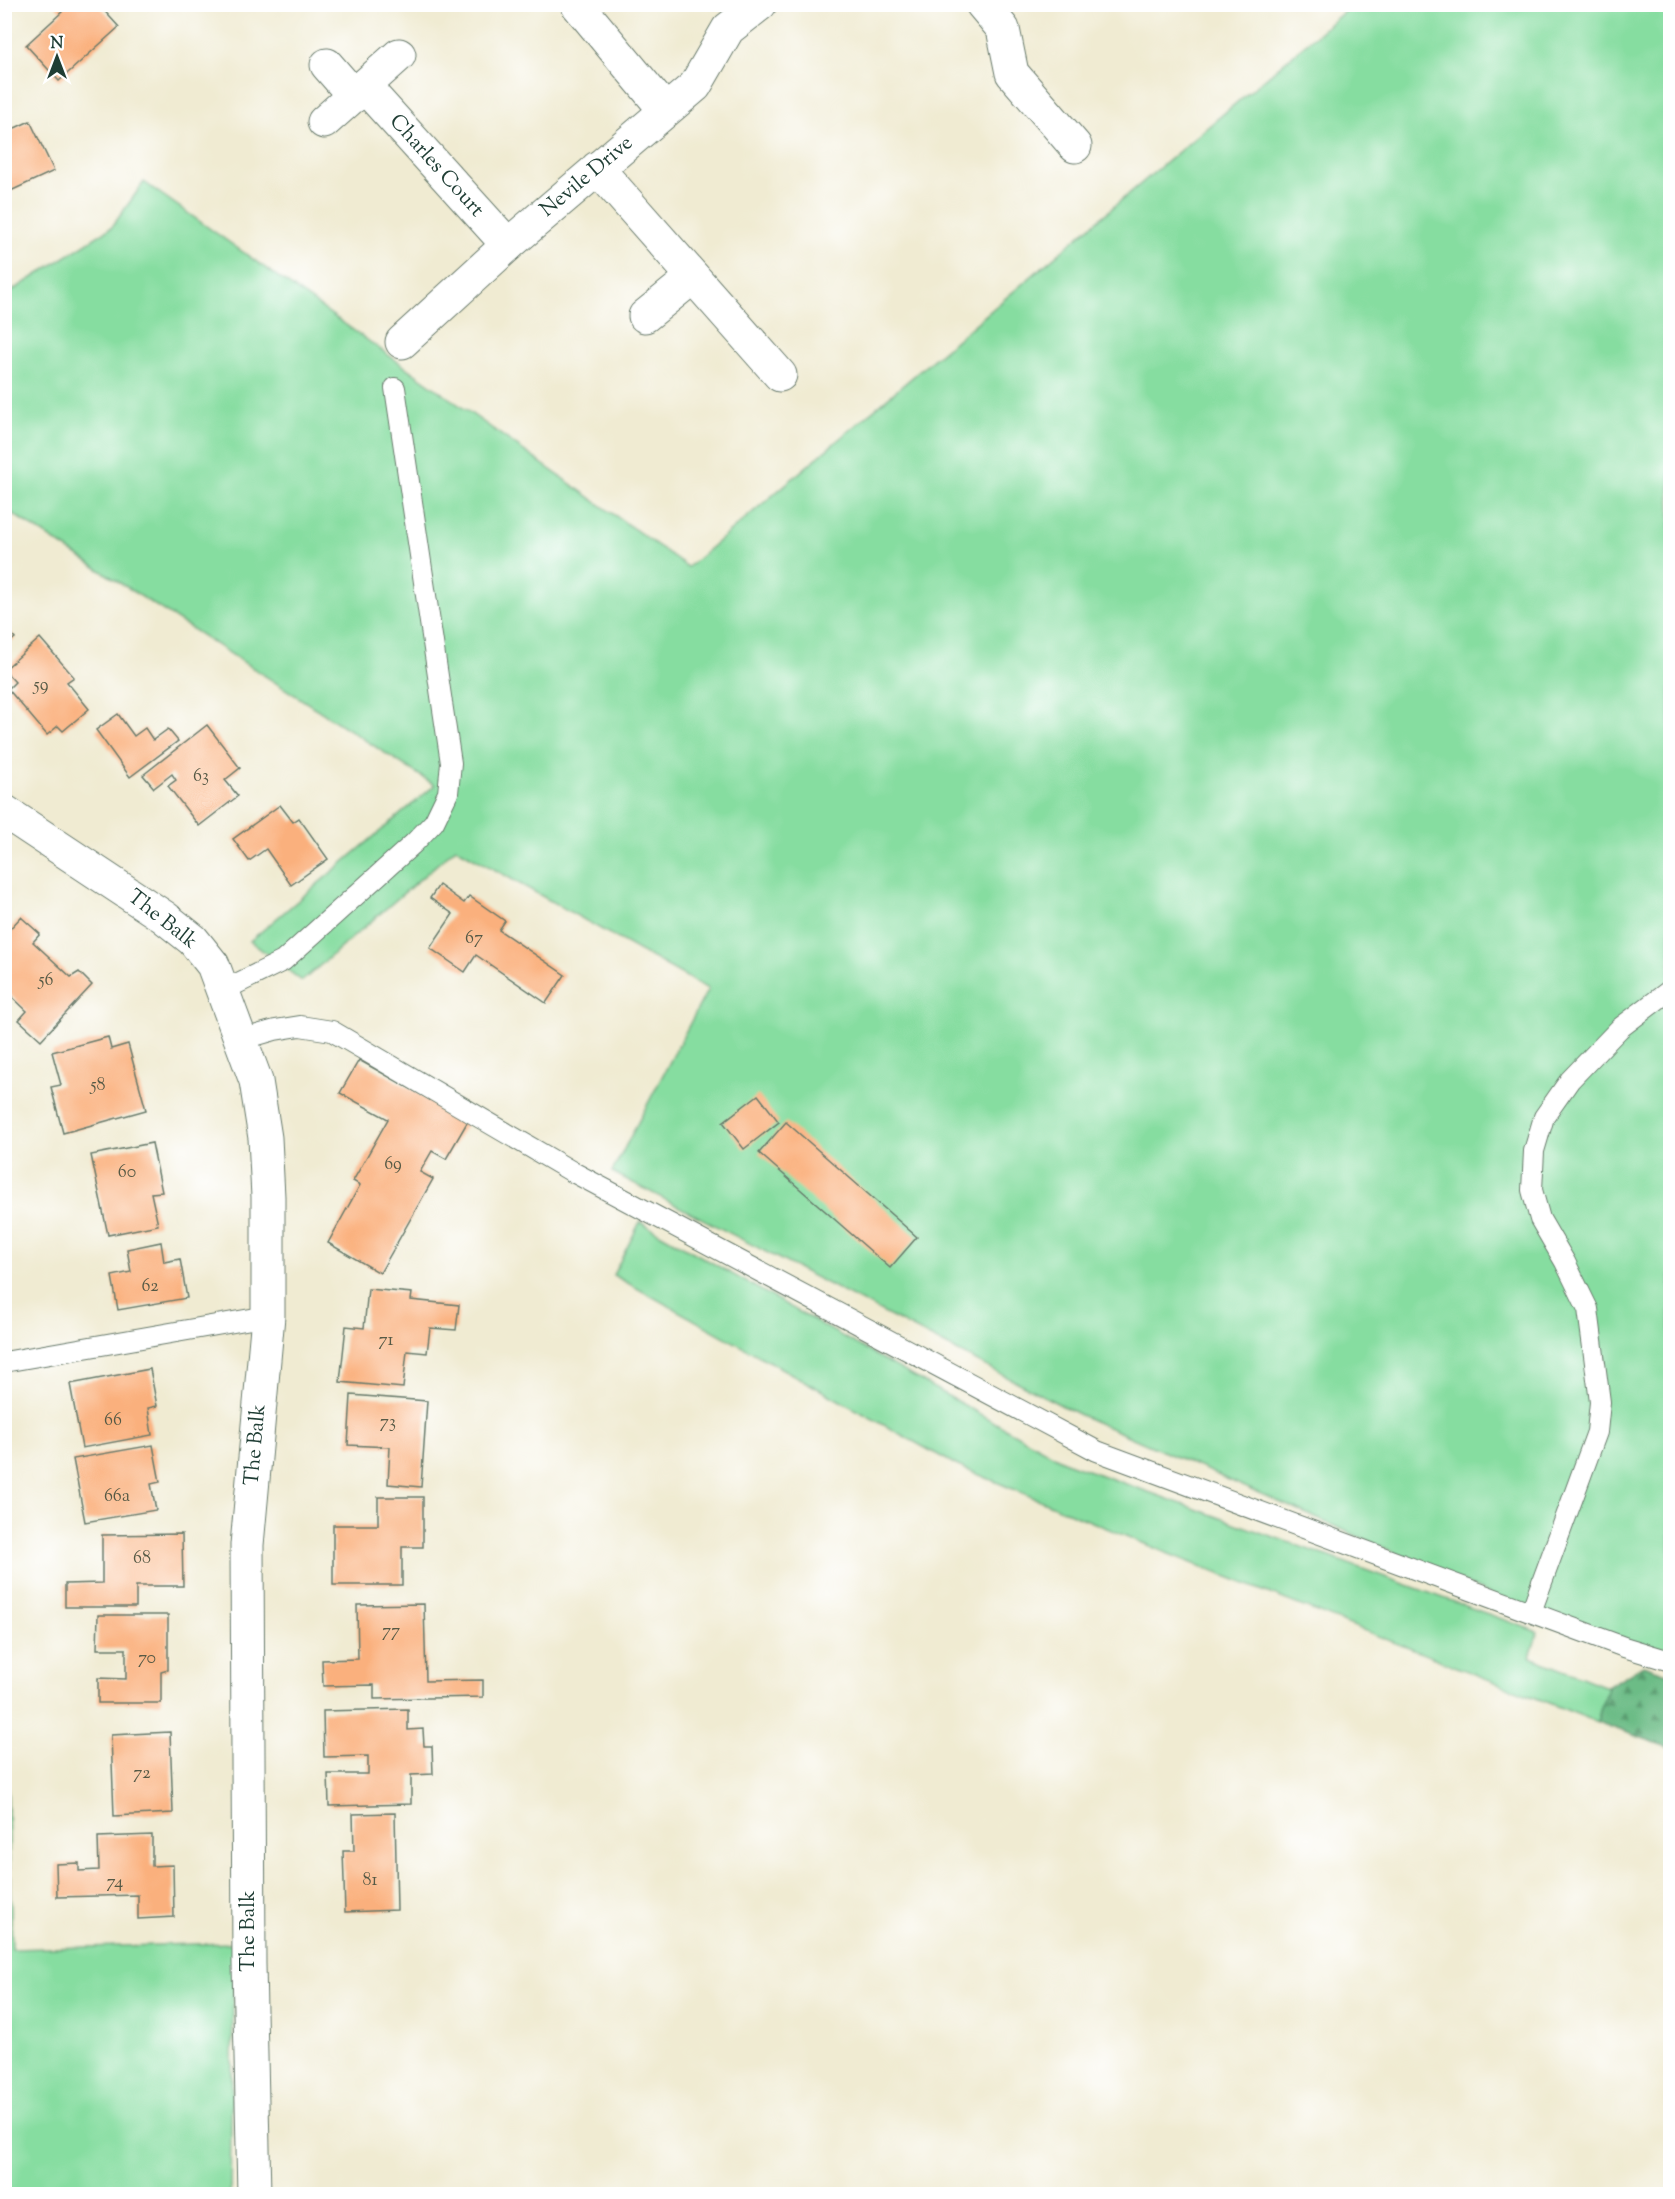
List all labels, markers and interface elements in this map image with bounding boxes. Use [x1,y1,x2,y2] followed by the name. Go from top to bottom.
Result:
[27,27,87,87] north arrow
[51,33,64,56] text: N
[382,108,490,224] street label: Charles Court
[534,129,640,225] street label: Nevile Drive
[33,673,49,699] house number: 59
[193,764,209,790] house number: 63
[121,883,204,957] street label: The Balk
[465,926,483,952] house number: 67
[37,968,54,994] house number: 56
[89,1073,106,1099] house number: 58
[384,1152,402,1178] house number: 69
[118,1160,136,1186] house number: 60
[141,1274,159,1300] house number: 62
[378,1328,394,1354] house number: 71
[238,1403,275,1487] street label: The Balk
[104,1408,122,1434] house number: 66
[380,1410,396,1436] house number: 73
[104,1484,130,1510] house number: 66a
[133,1546,151,1572] house number: 68
[382,1619,400,1645] house number: 77
[138,1646,156,1672] house number: 70
[133,1761,151,1787] house number: 72
[362,1868,378,1894] house number: 81
[107,1870,123,1896] house number: 74
[234,1890,264,1972] street label: The Balk

